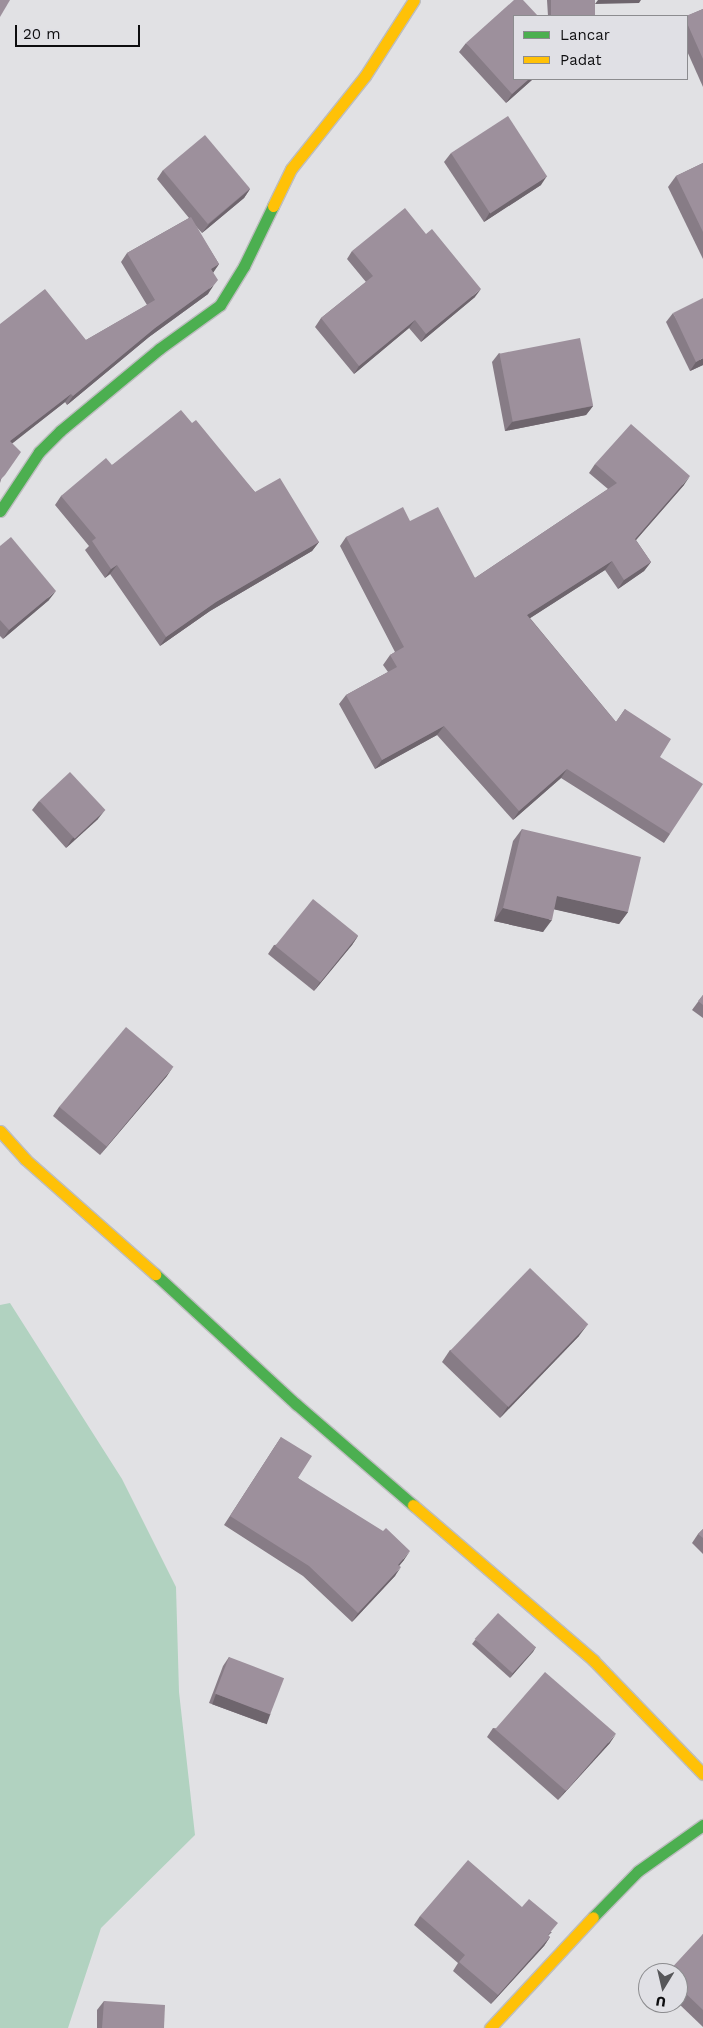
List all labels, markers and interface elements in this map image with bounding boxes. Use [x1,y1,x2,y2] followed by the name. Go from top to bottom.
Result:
[18,15,142,47] scale bar
[513,15,688,80] legend
[23,25,61,43] text: 20 m
[560,26,610,44] text: Lancar
[560,51,602,69] text: Padat
[638,1963,688,2013] north arrow
[655,1993,667,2011] text: U

